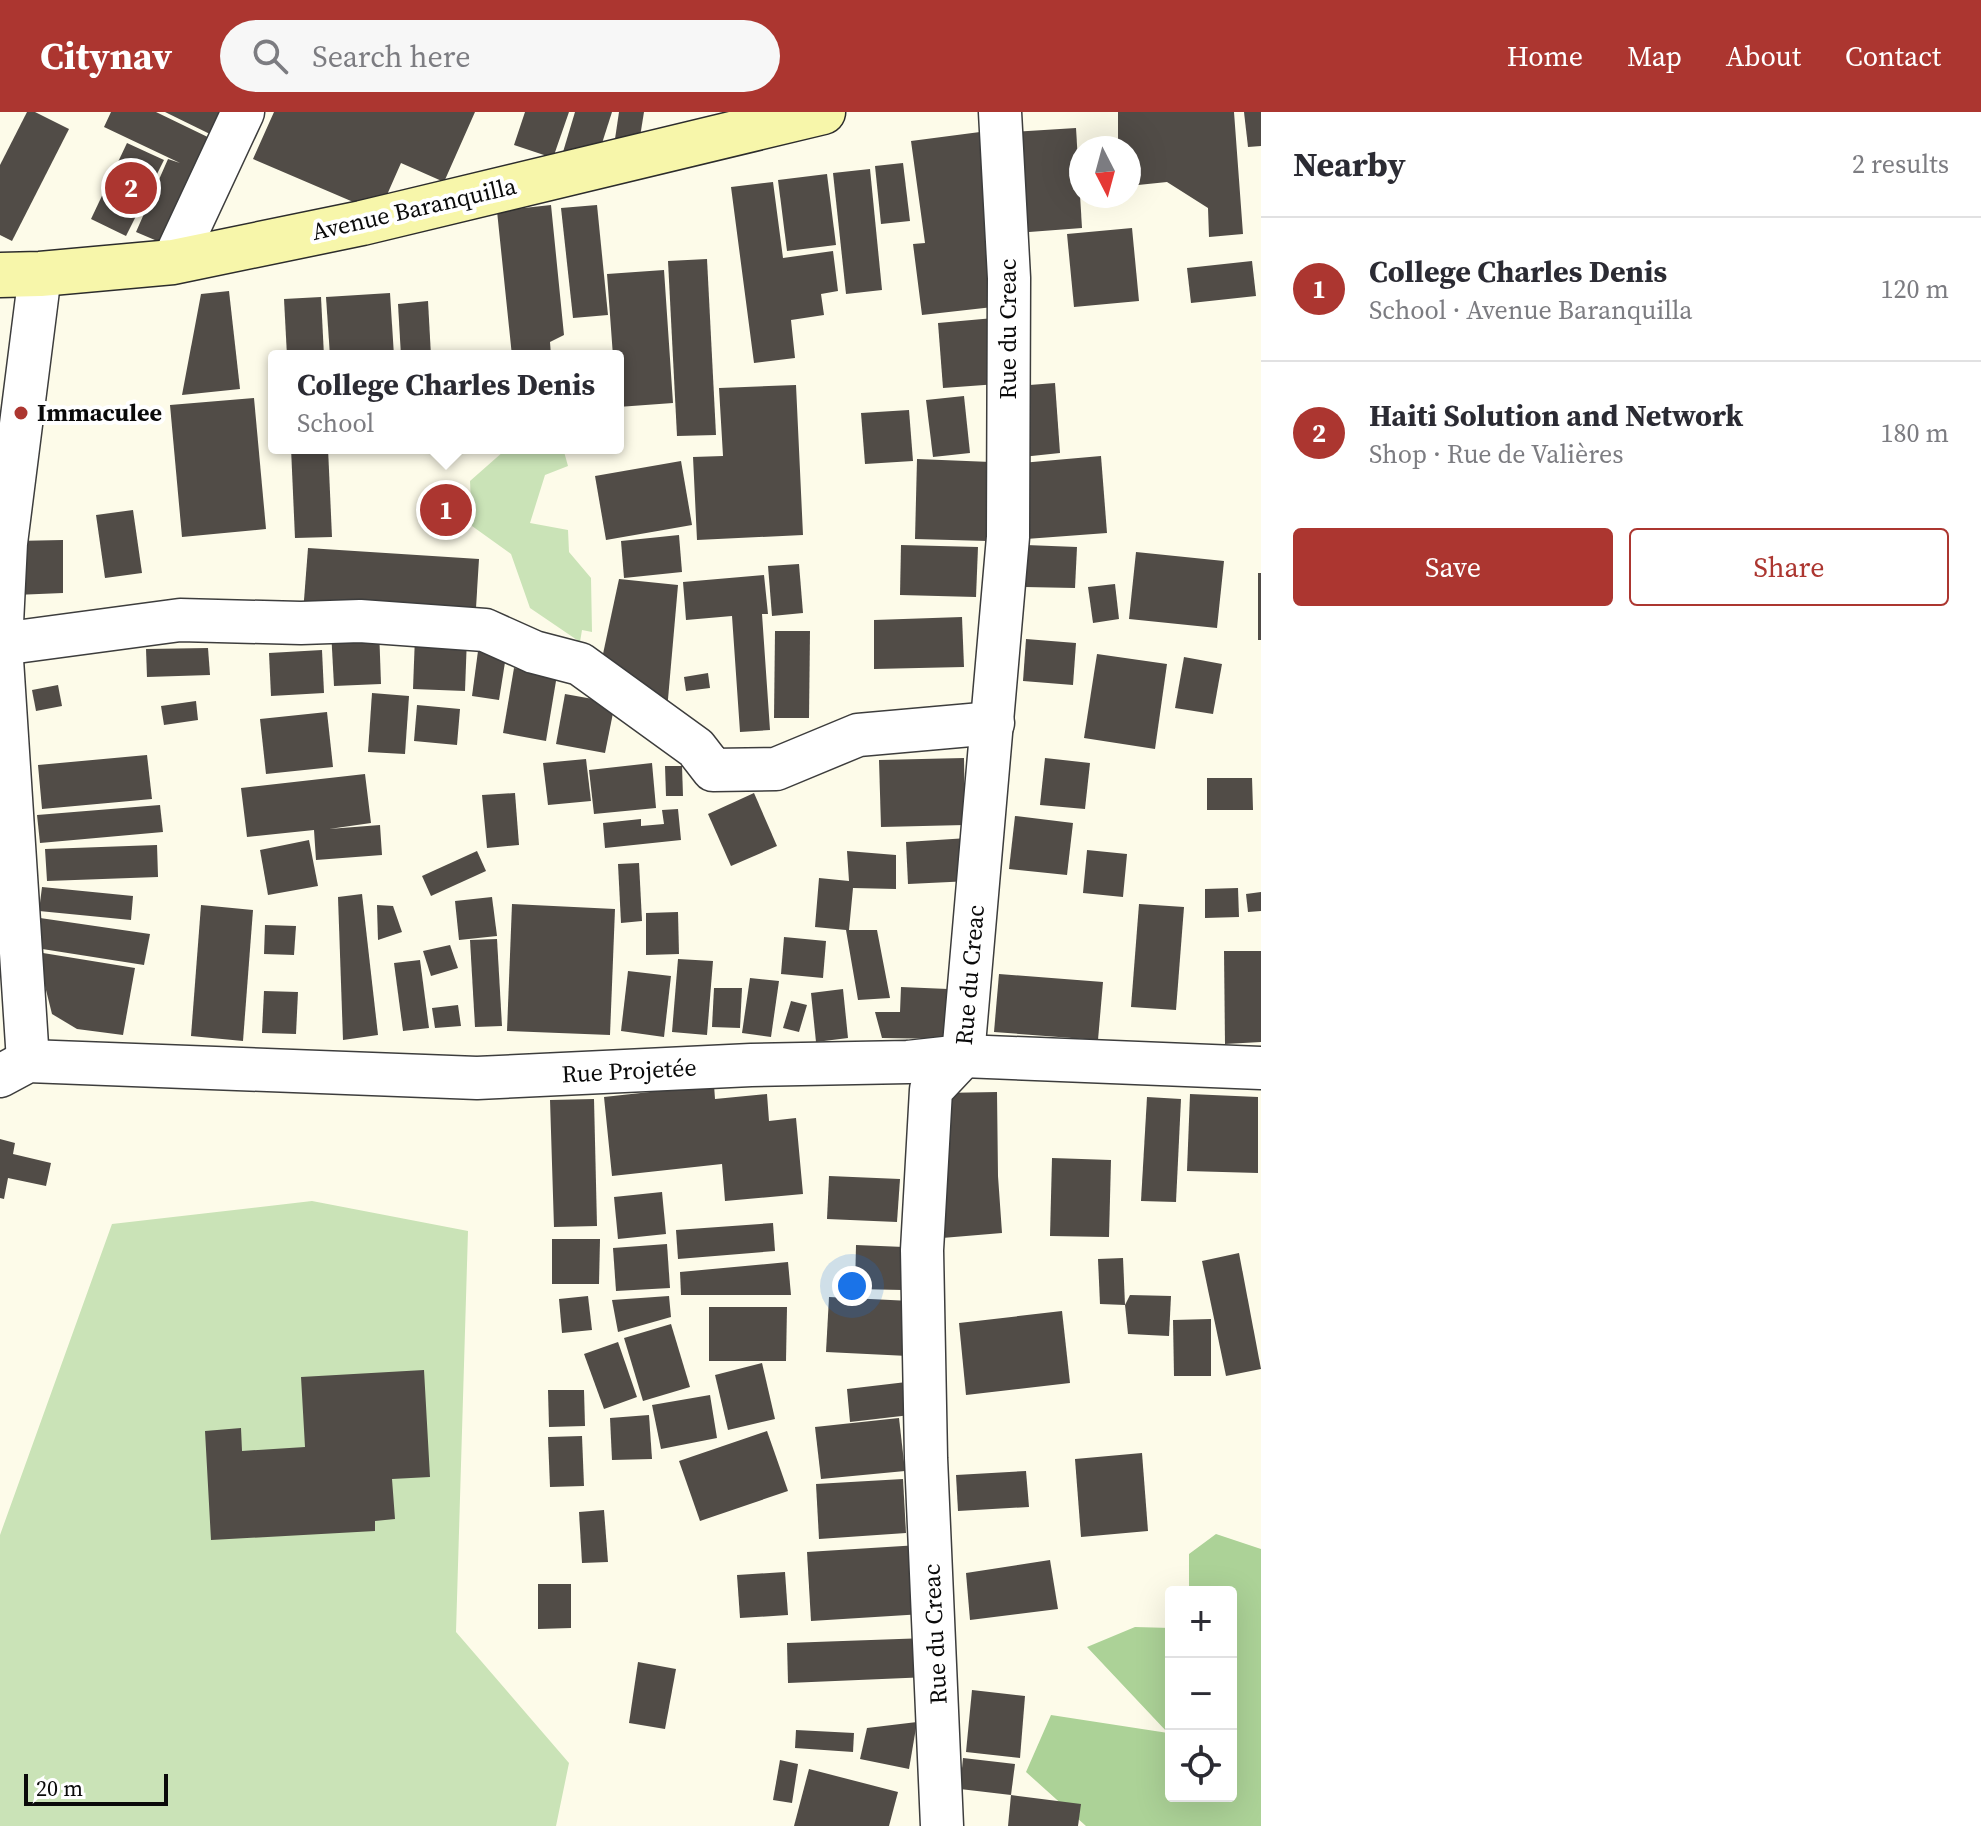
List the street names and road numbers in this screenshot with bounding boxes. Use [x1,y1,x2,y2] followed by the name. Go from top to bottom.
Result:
[308,169,520,248] street label: Avenue Baranquilla
[991,259,1024,399] street label: Rue du Creac
[947,903,992,1047] street label: Rue du Creac
[561,1050,697,1091] street label: Rue Projetée
[914,1563,955,1705] street label: Rue du Creac

